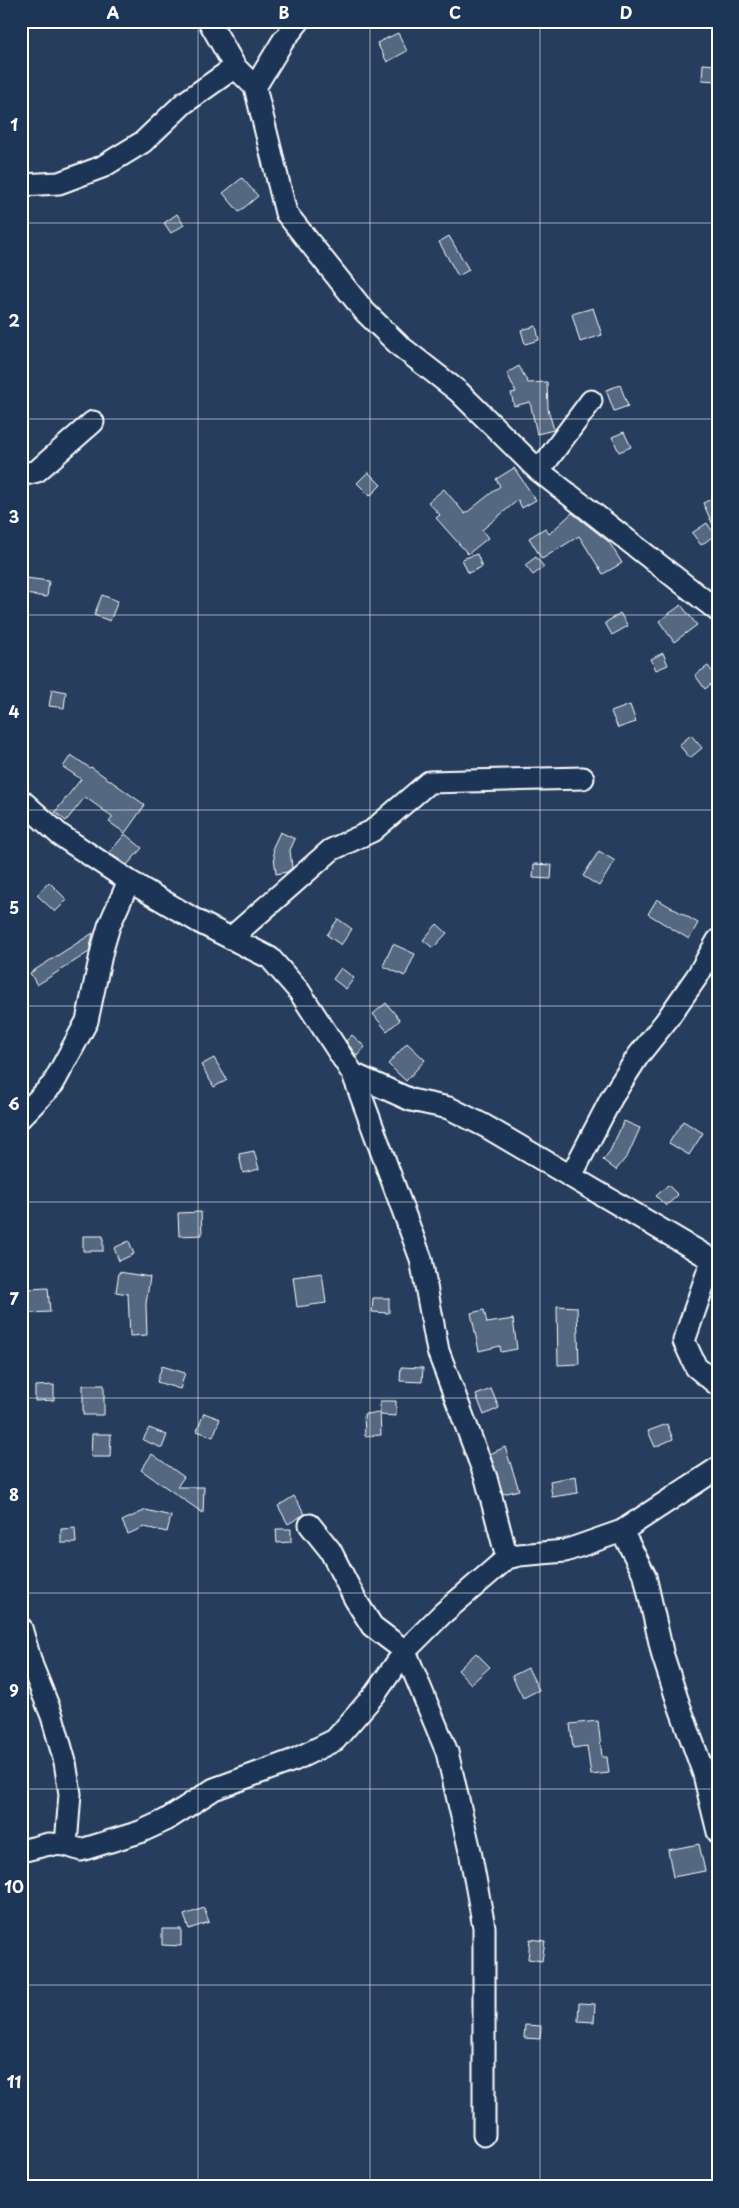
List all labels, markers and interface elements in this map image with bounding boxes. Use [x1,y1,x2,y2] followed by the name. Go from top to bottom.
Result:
[107,0,120,24] text: A
[279,0,290,24] text: B
[449,0,461,24] text: C
[620,0,632,24] text: D
[10,112,18,136] text: 1
[8,308,20,332] text: 2
[9,504,19,528] text: 3
[9,699,20,723] text: 4
[9,895,19,919] text: 5
[8,1091,20,1115] text: 6
[9,1286,19,1310] text: 7
[9,1482,19,1506] text: 8
[9,1678,19,1702] text: 9
[4,1874,24,1898] text: 10
[7,2069,21,2093] text: 11

